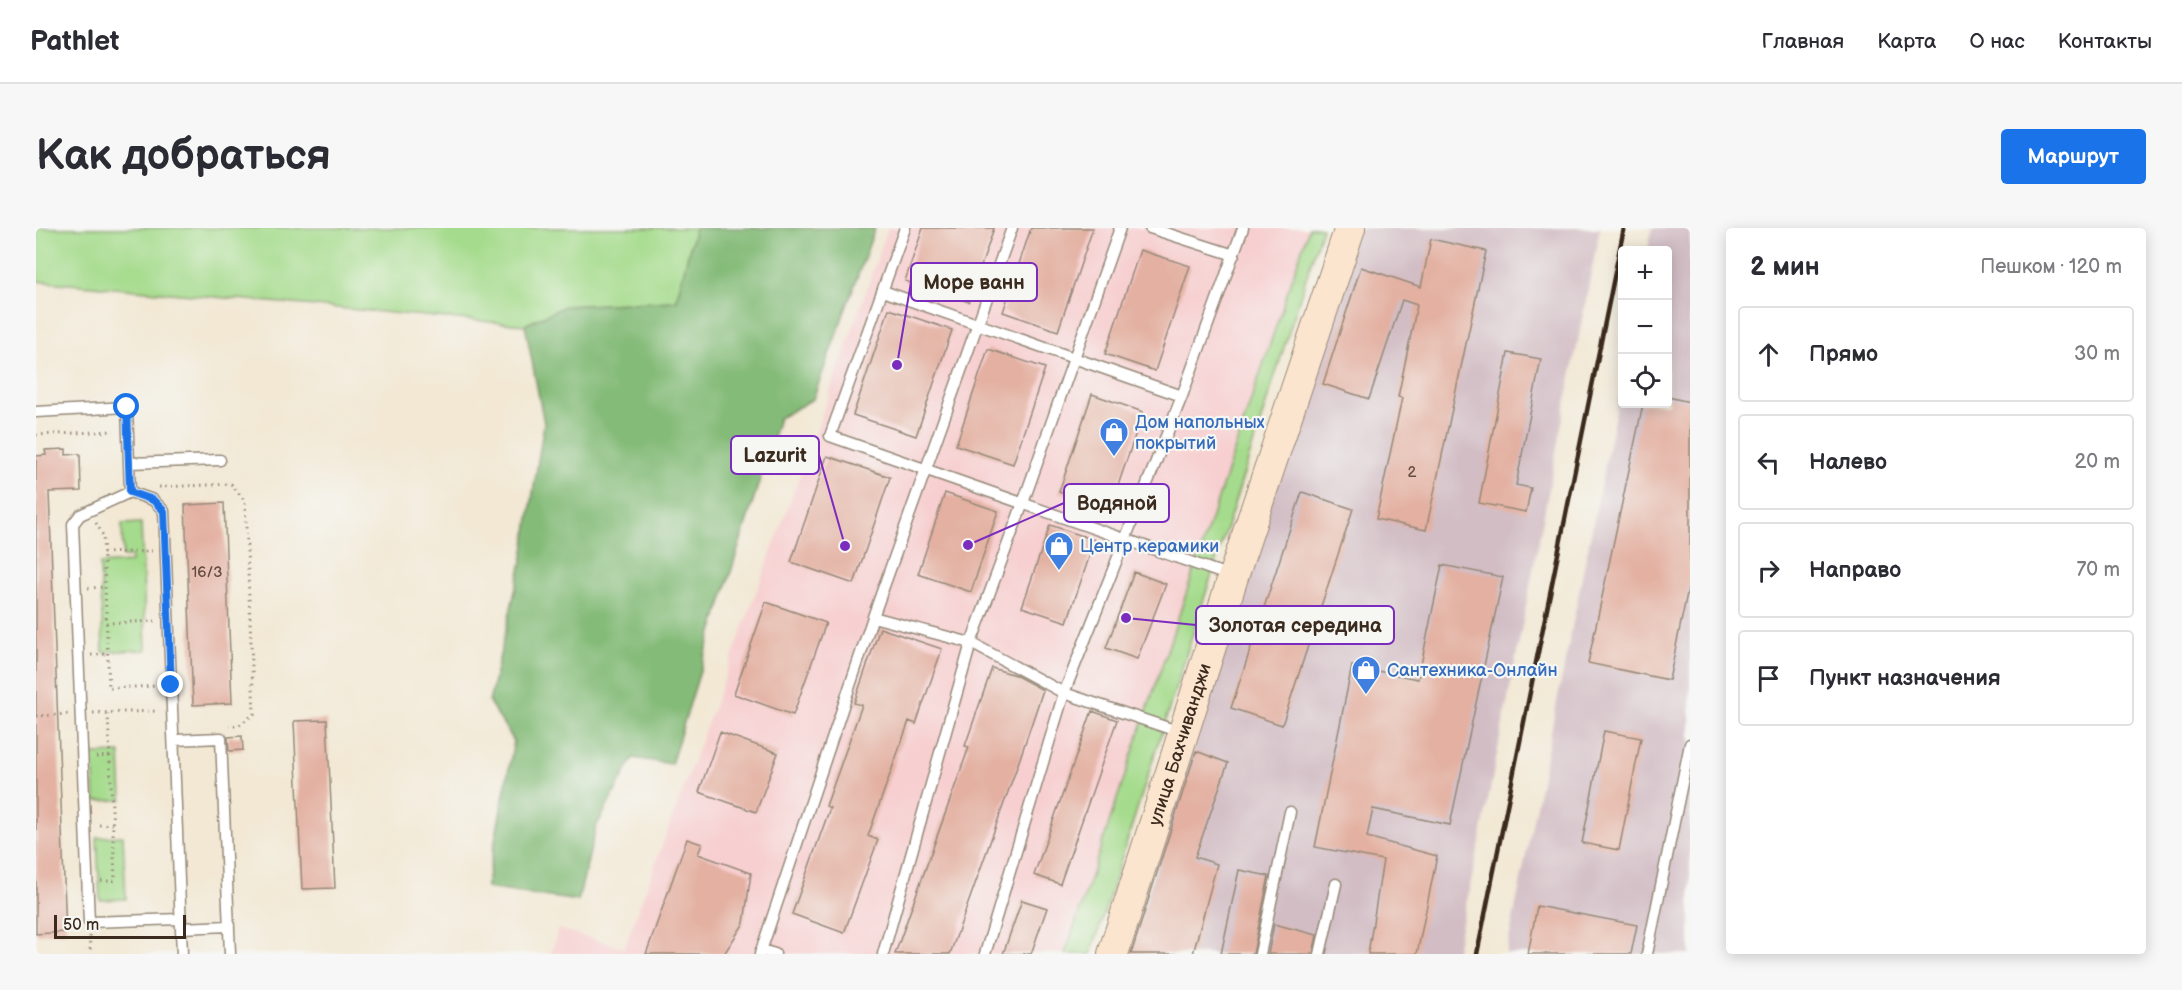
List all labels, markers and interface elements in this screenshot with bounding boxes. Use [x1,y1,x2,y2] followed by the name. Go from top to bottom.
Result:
[30,25,119,58] text: Pathlet
[1761,29,1844,54] text: Главная
[1877,29,1936,54] text: Карта
[1969,29,2025,54] text: О нас
[2058,29,2152,54] text: Контакты
[2001,129,2146,184] button: Маршрут
[36,131,331,182] text: Как добраться
[1618,246,1672,408] map controls
[1618,246,1672,300] button: +
[1750,252,1820,283] text: 2 мин
[1980,255,2122,279] text: Пешком · 120 m
[911,263,1037,301] callout: Море ванн
[923,271,1025,295] text: Море ванн
[1618,300,1672,354] button: −
[1752,338,1785,371] icon: ahead
[1809,341,1878,368] text: Прямо
[2074,342,2120,366] text: 30 m
[1618,354,1672,408] button: locate
[113,393,139,419] route start
[1135,412,1265,454] place label: Дом напольных покрытий
[1098,416,1130,458] shop icon: Дом напольных покрытий
[731,436,819,474] callout: Lazurit
[743,444,807,468] text: Lazurit
[1752,446,1785,479] icon: left
[1809,449,1887,476] text: Налево
[2075,450,2120,474] text: 20 m
[1408,463,1417,482] house number: 2
[1064,484,1169,522] callout: Водяной
[1077,492,1157,516] text: Водяной
[1043,530,1075,572] shop icon: Центр керамики
[1080,536,1219,557] place label: Центр керамики
[1752,554,1785,587] icon: right
[1809,557,1901,584] text: Направо
[2076,558,2120,582] text: 70 m
[192,563,222,582] house number: 16/3
[1196,606,1394,644] callout: Золотая середина
[1208,614,1382,638] text: Золотая середина
[1350,654,1382,696] shop icon: Сантехника-Онлайн
[1387,660,1558,681] place label: Сантехника-Онлайн
[1144,661,1215,828] street label: улица Бахчиванджи
[1752,662,1785,695] icon: arrive
[1809,665,2001,692] text: Пункт назначения
[157,671,183,697] route end
[54,912,186,940] scale bar
[63,916,99,935] text: 50 m

